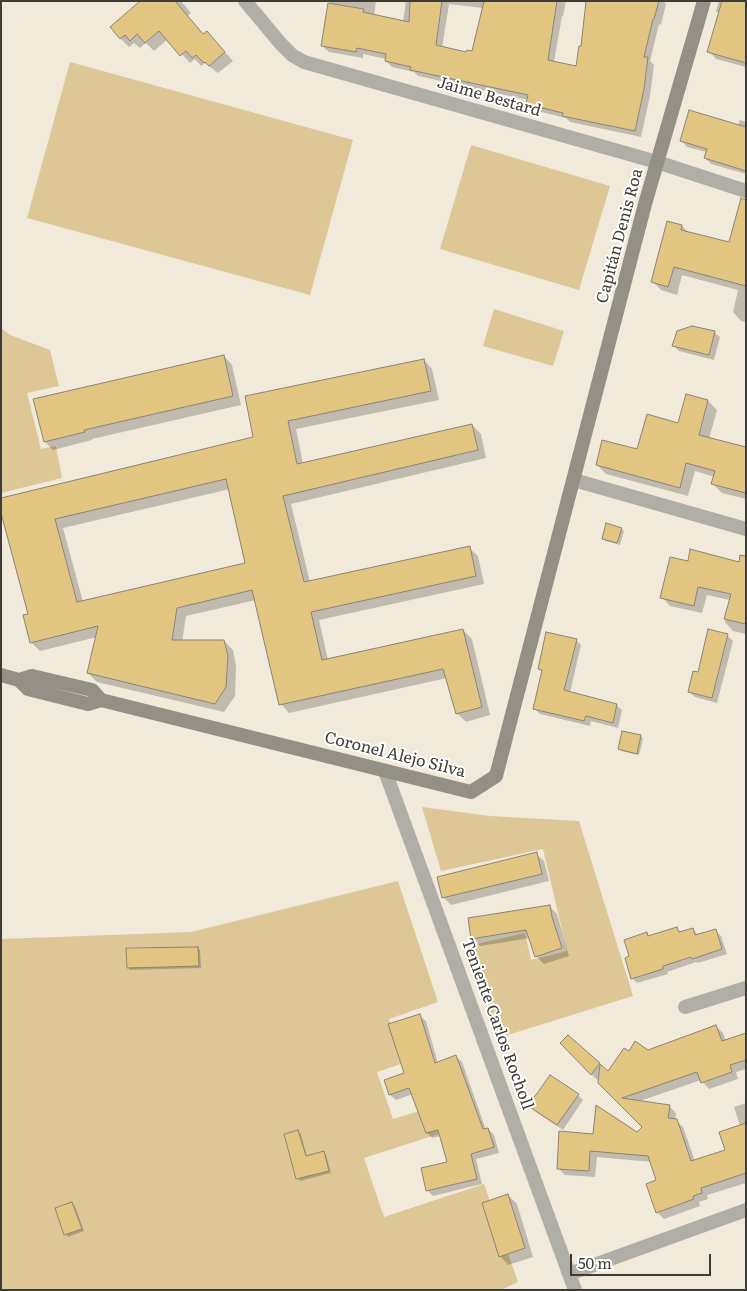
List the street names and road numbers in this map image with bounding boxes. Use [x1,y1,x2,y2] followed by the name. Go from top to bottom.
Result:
[435,73,543,121] street label: Jaime Bestard
[593,167,647,305] street label: Capitán Denis Roa
[323,728,467,782] street label: Coronel Alejo Silva
[457,936,537,1112] street label: Teniente Carlos Rocholl

